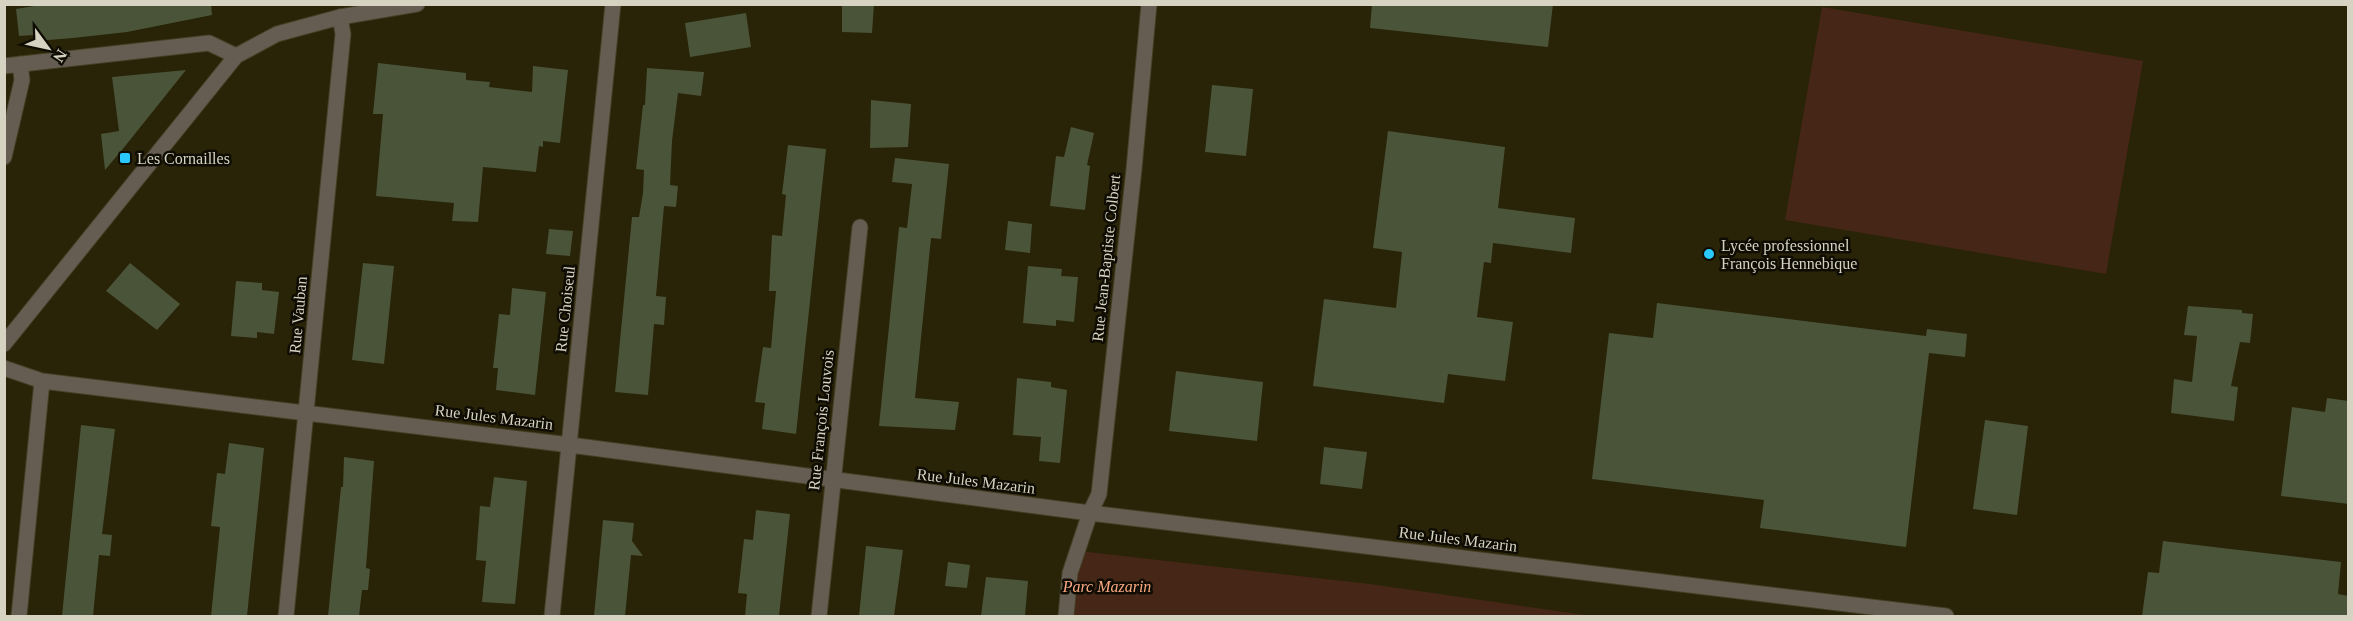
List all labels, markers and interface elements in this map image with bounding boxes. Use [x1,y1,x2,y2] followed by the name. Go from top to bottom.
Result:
[18,18,78,78] north arrow
[50,46,70,66] text: N
[137,150,230,167] place label: Les Cornailles
[118,151,132,165] marker: Les Cornailles
[1089,173,1124,343] street label: Rue Jean-Baptiste Colbert
[1721,237,1857,273] place label: Lycée professionnel François Hennebique
[1702,247,1716,261] marker: Lycée professionnel François Hennebique
[552,264,578,353] street label: Rue Choiseul
[286,276,310,354] street label: Rue Vauban
[805,349,838,491] street label: Rue François Louvois
[434,401,554,433] street label: Rue Jules Mazarin
[916,465,1036,497] street label: Rue Jules Mazarin
[1398,523,1518,555] street label: Rue Jules Mazarin
[1062,578,1151,595] park label: Parc Mazarin

